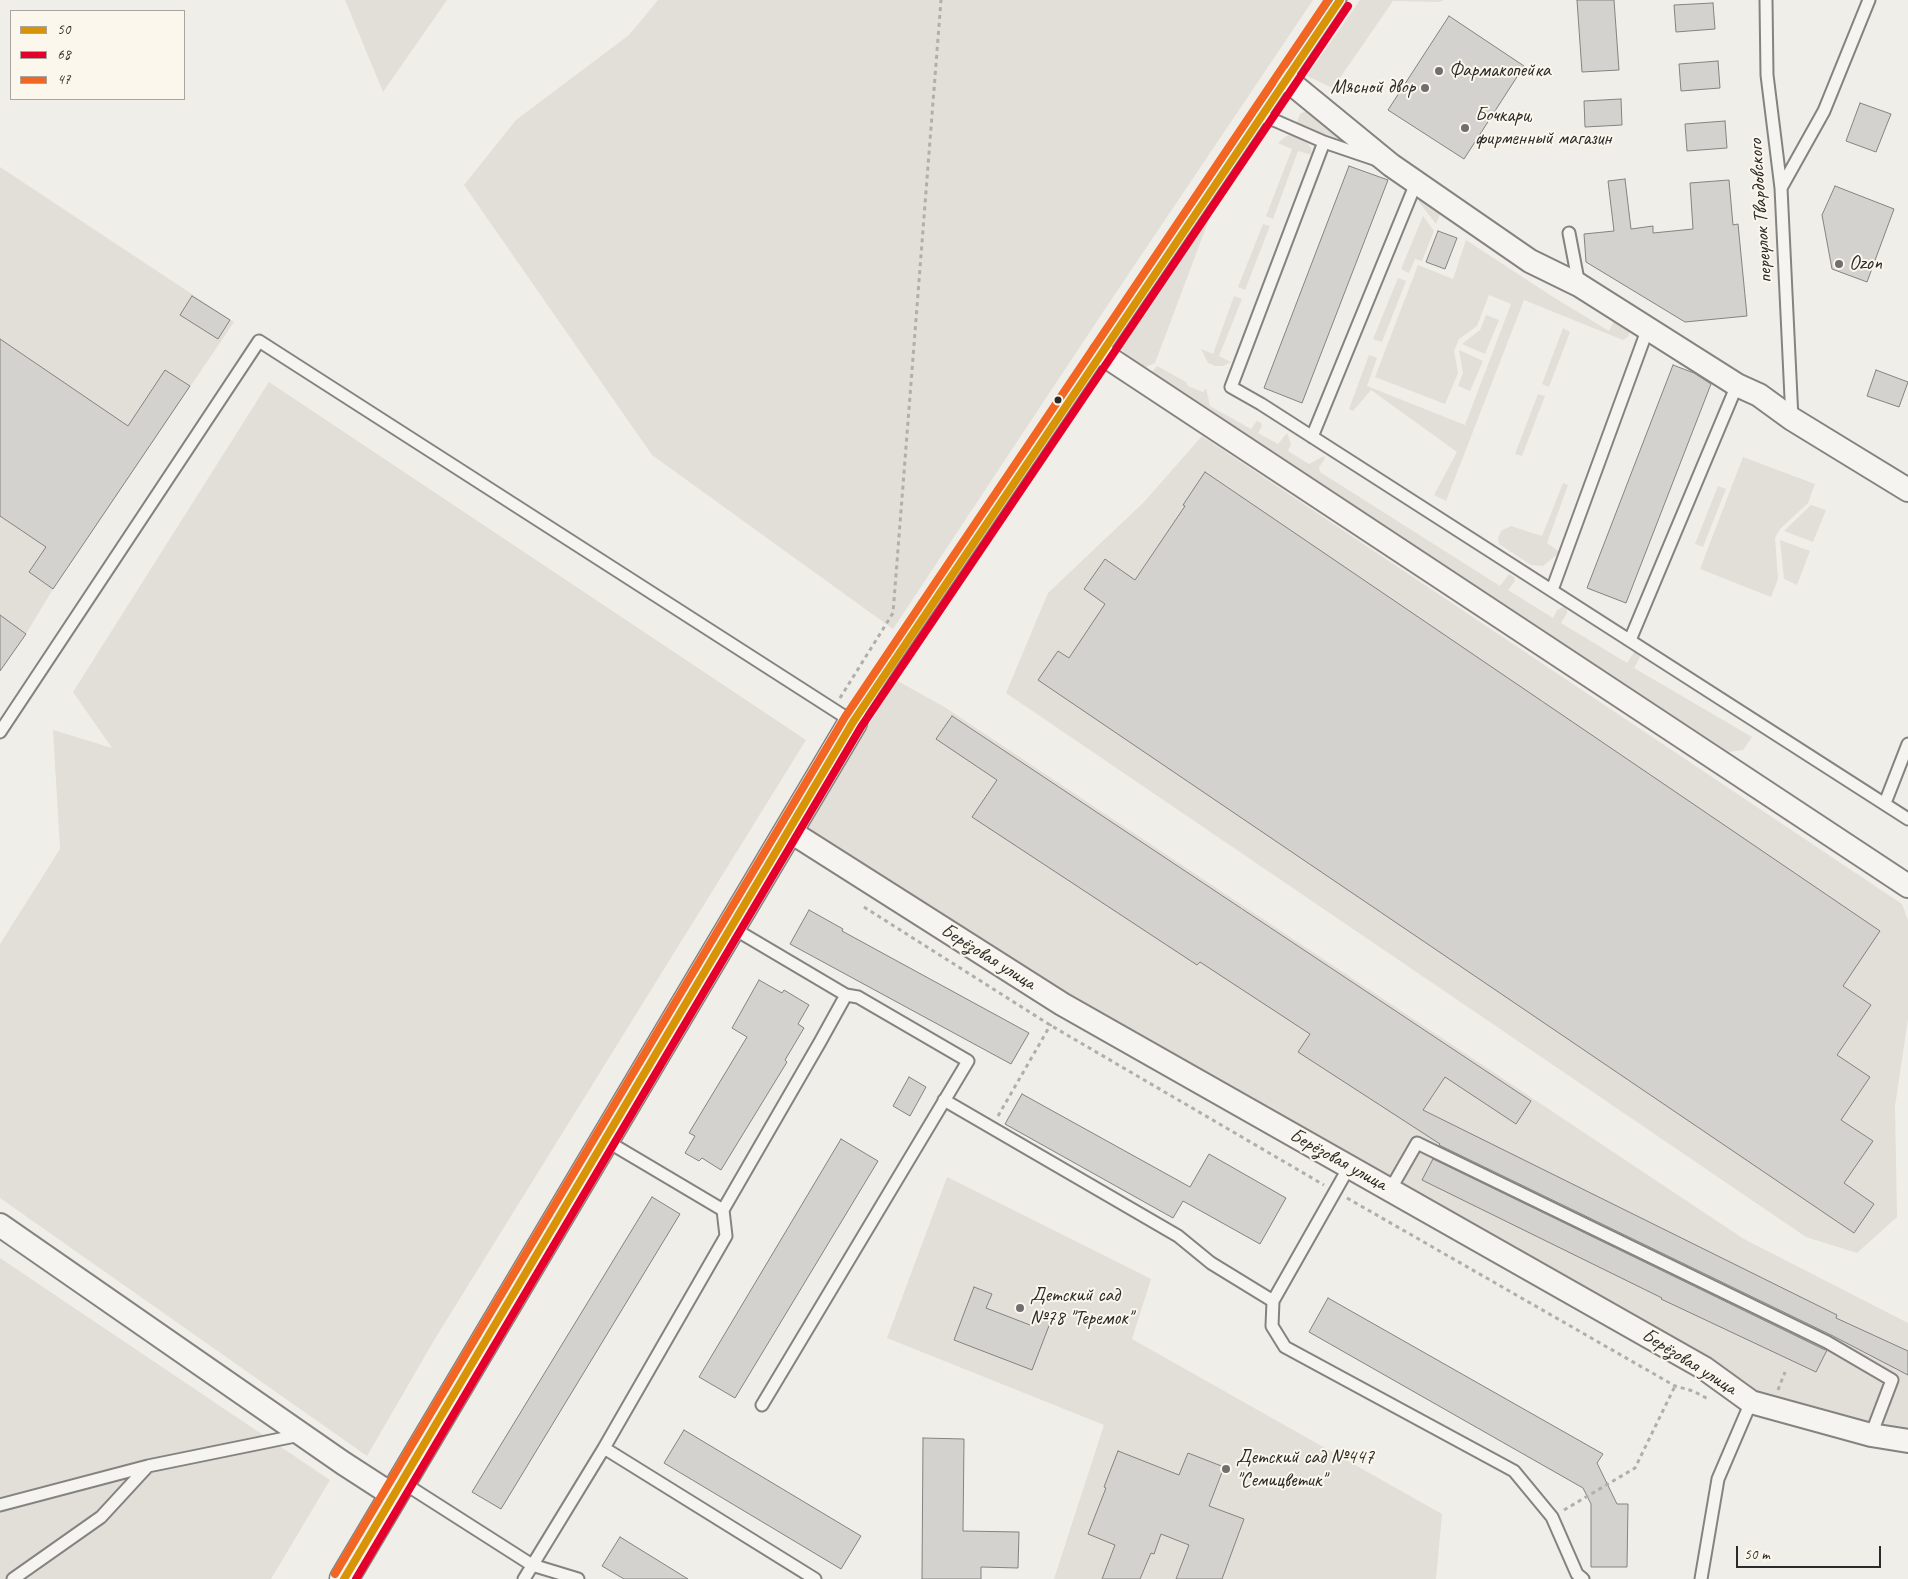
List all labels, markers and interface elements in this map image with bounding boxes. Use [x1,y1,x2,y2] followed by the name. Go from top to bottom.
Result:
[10,10,185,100] legend
[57,20,71,39] text: 50
[57,45,71,64] text: 68
[1449,59,1551,83] place label: Фармакопейка
[1433,65,1445,77] marker: Фармакопейка
[57,70,71,89] text: 47
[1331,76,1415,100] place label: Мясной двор
[1419,82,1431,94] marker: Мясной двор
[1475,104,1611,151] place label: Бочкари, фирменный магазин
[1459,122,1471,134] marker: Бочкари, фирменный магазин
[1744,138,1778,284] street label: переулок Твардовского
[1849,252,1882,276] place label: Ozon
[1833,258,1845,270] marker: Ozon
[1053,395,1063,405] unlabelled marker
[936,918,1040,996] street label: Берёзовая улица
[1285,1124,1391,1196] street label: Берёзовая улица
[1030,1284,1132,1331] place label: Детский сад №78 "Теремок"
[1014,1302,1026,1314] marker: Детский сад №78 "Теремок"
[1637,1323,1741,1401] street label: Берёзовая улица
[1236,1446,1374,1493] place label: Детский сад №447 "Семицветик"
[1220,1463,1232,1475] marker: Детский сад №447 "Семицветик"
[1738,1536,1883,1568] scale bar
[1744,1545,1770,1564] text: 50 m

